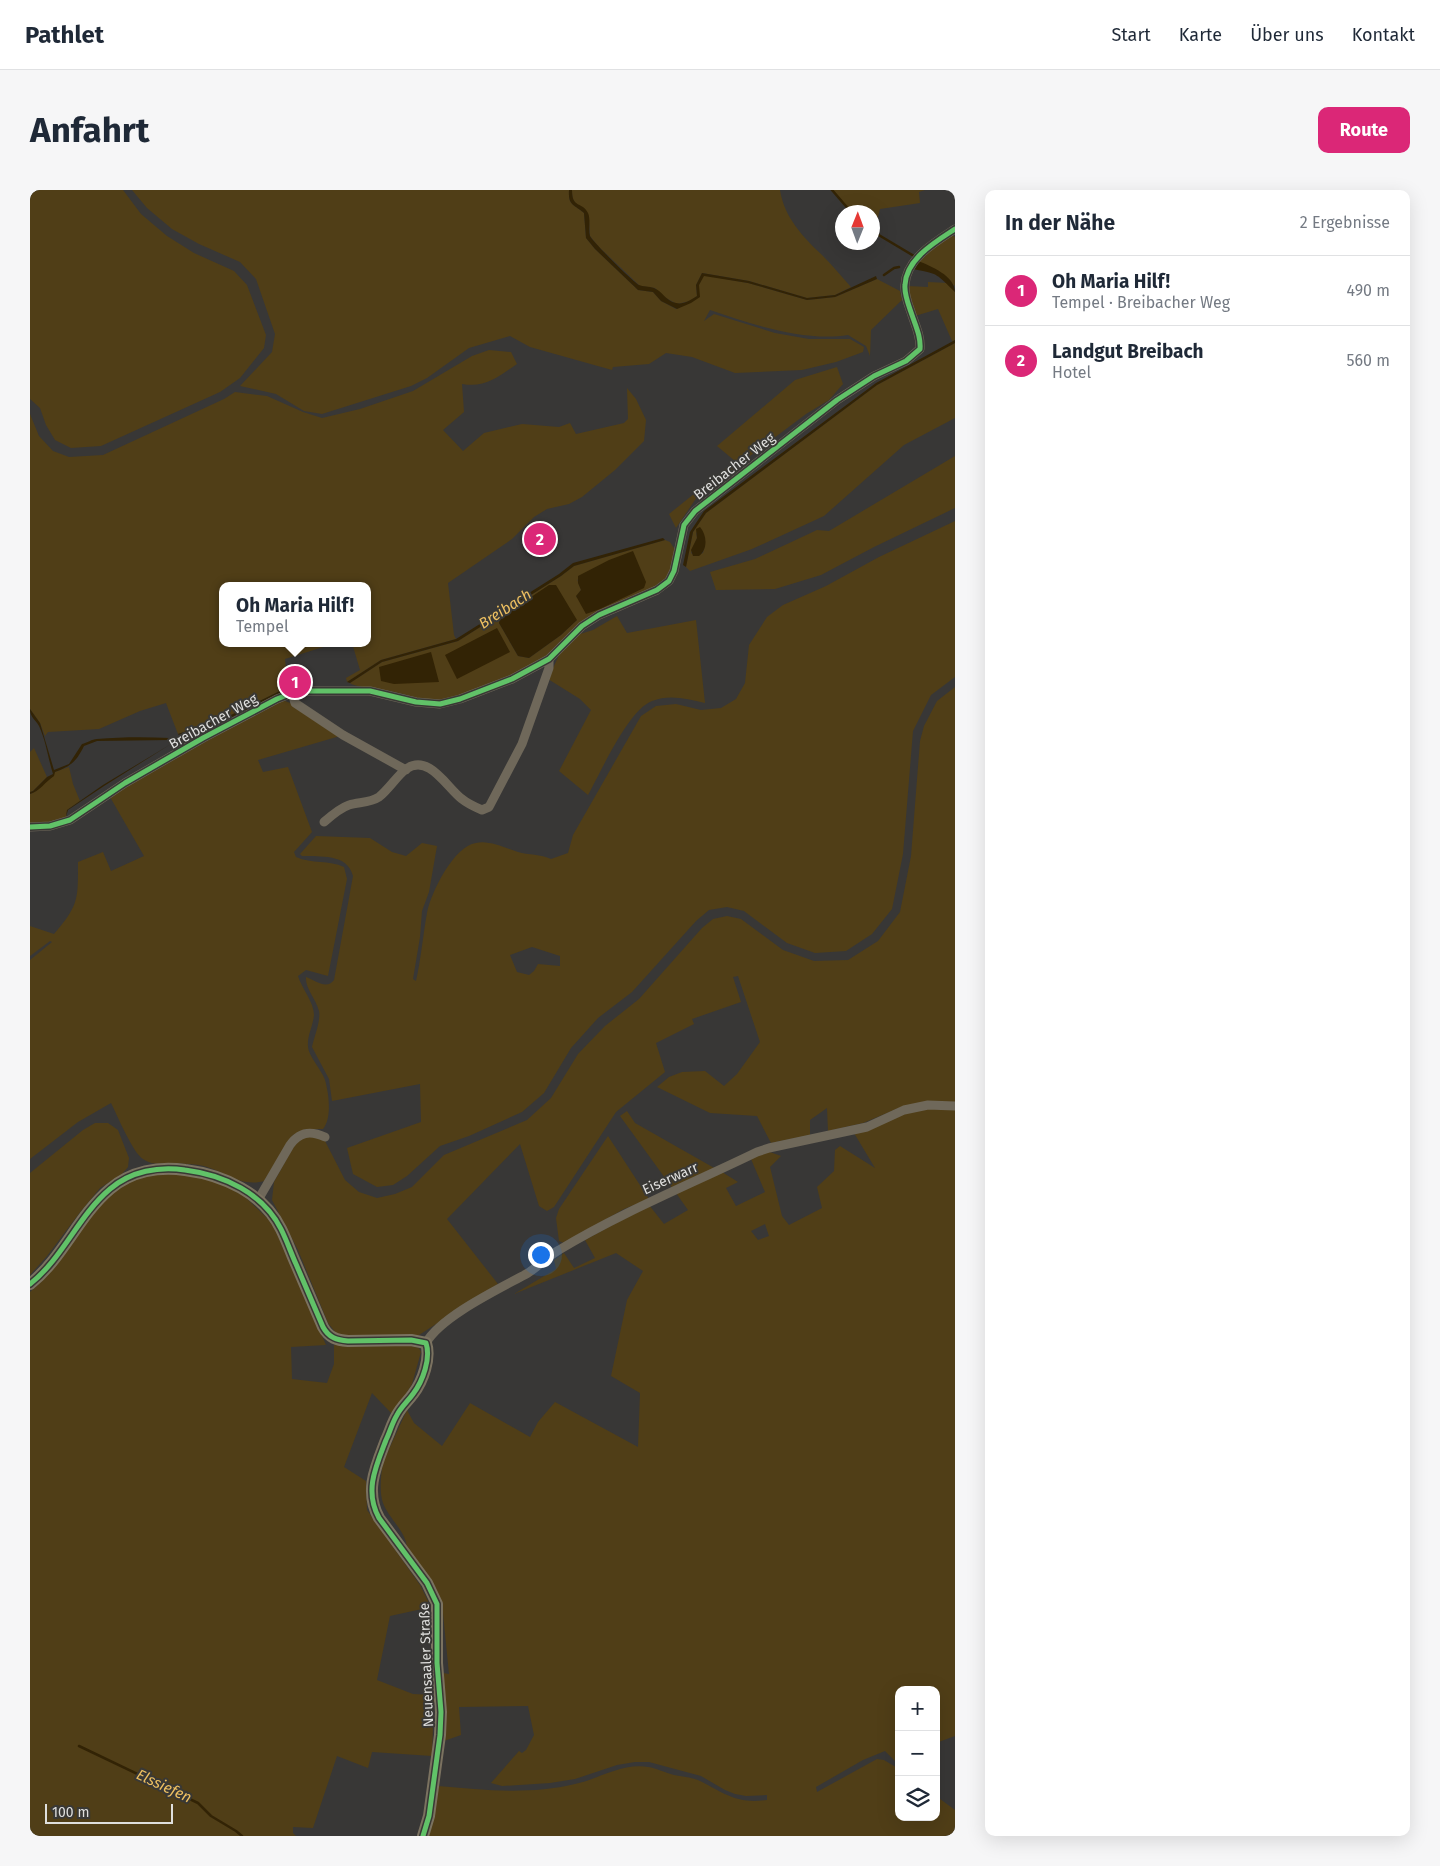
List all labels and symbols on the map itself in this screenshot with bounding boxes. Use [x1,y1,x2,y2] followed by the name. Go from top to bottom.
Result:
[835,205,880,250] north arrow
[690,429,779,504] street label: Breibacher Weg
[524,520,556,558] pin: 2
[475,585,535,633] water label: Breibach
[279,663,311,701] pin: 1
[166,690,261,753] street label: Breibacher Weg
[640,1158,701,1198] street label: Eiserwarr
[528,1242,554,1268] your location
[416,1602,437,1727] street label: Neuensaaler Straße
[133,1765,195,1807] water label: Elssiefen
[45,1801,172,1824] scale bar

